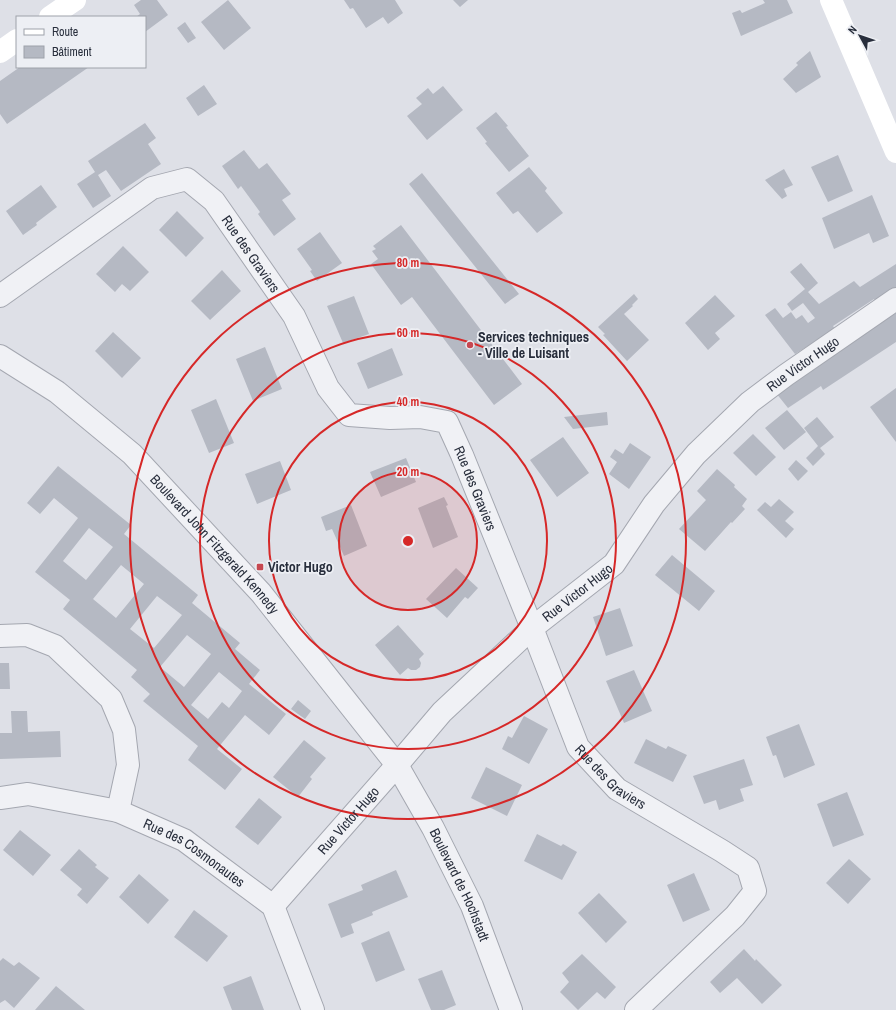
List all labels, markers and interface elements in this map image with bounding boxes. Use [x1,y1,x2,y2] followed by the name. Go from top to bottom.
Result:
[16,16,146,68] legend
[840,16,880,56] north arrow
[845,23,860,37] text: N
[52,24,78,40] text: Route
[52,44,92,60] text: Bâtiment
[218,212,284,296] street label: Rue des Graviers
[397,255,419,271] text: 80 m
[397,325,419,341] text: 60 m
[478,328,589,362] place label: Services techniques - Ville de Luisant
[763,332,843,396] street label: Rue Victor Hugo
[465,340,475,350] marker: Services techniques - Ville de Luisant
[397,394,419,410] text: 40 m
[450,443,501,534] street label: Rue des Graviers
[397,464,419,480] text: 20 m
[146,471,283,618] street label: Boulevard John Fitzgerald Kennedy
[401,534,415,548] centre of rings
[268,558,333,576] place label: Victor Hugo
[538,559,616,626] street label: Rue Victor Hugo
[255,562,265,572] marker: Victor Hugo
[571,741,650,813] street label: Rue des Graviers
[314,783,383,858] street label: Rue Victor Hugo
[141,814,249,891] street label: Rue des Cosmonautes
[426,825,493,944] street label: Boulevard de Hochstadt

